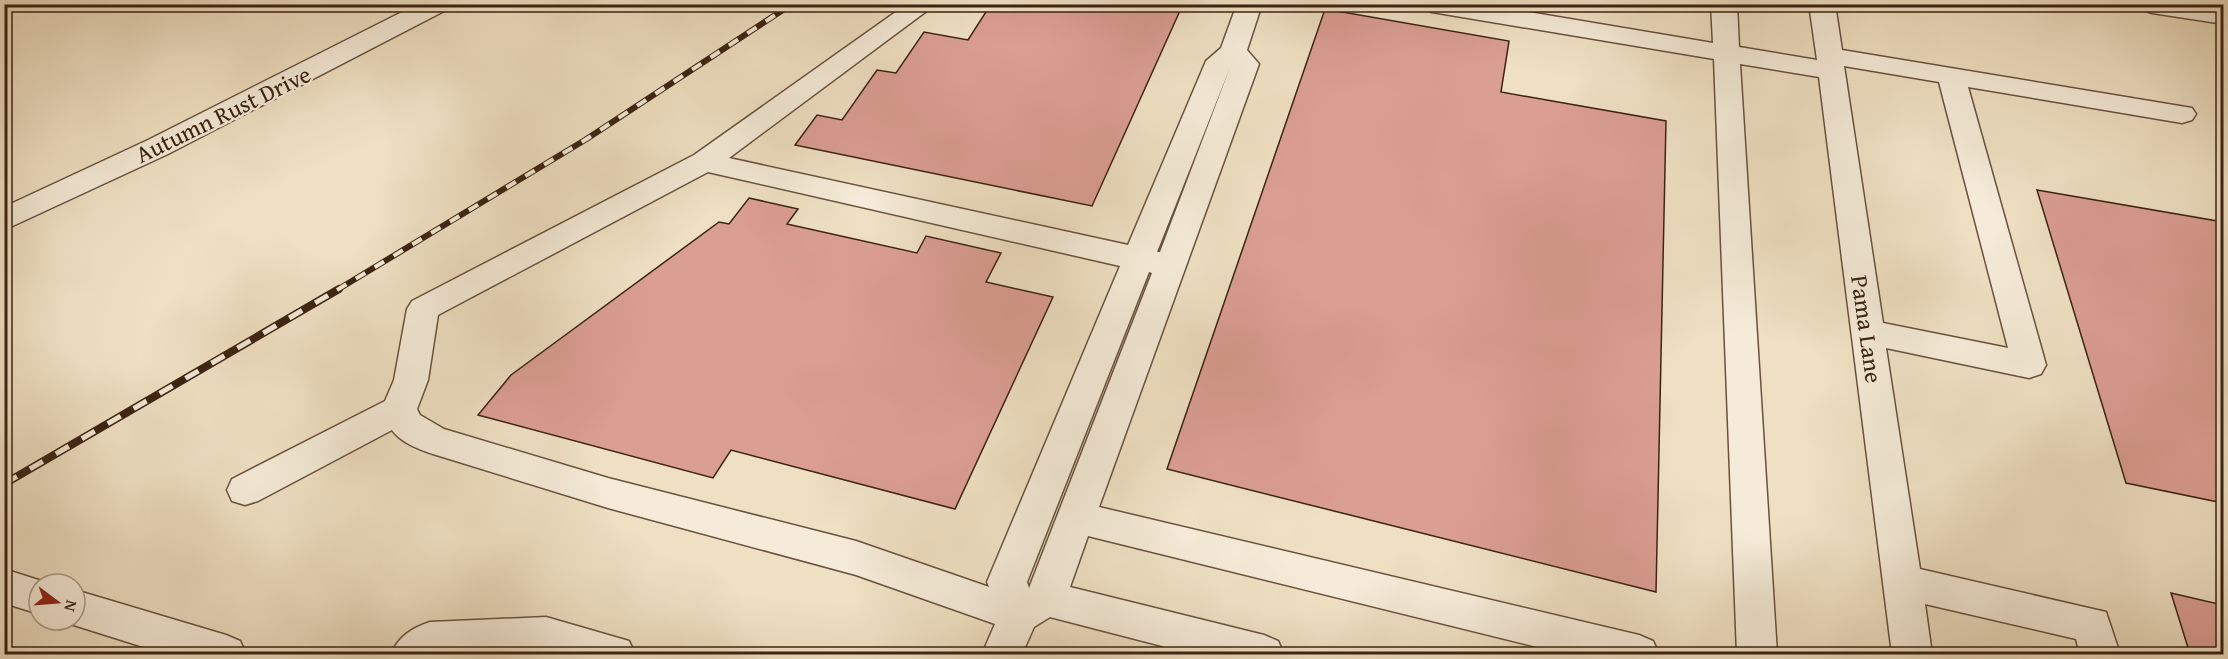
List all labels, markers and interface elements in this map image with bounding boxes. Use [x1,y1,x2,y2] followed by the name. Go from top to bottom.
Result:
[129,56,317,172] street label: Autumn Rust Drive
[1842,273,1892,385] street label: Pama Lane
[27,572,87,632] north arrow
[58,598,84,615] text: N

